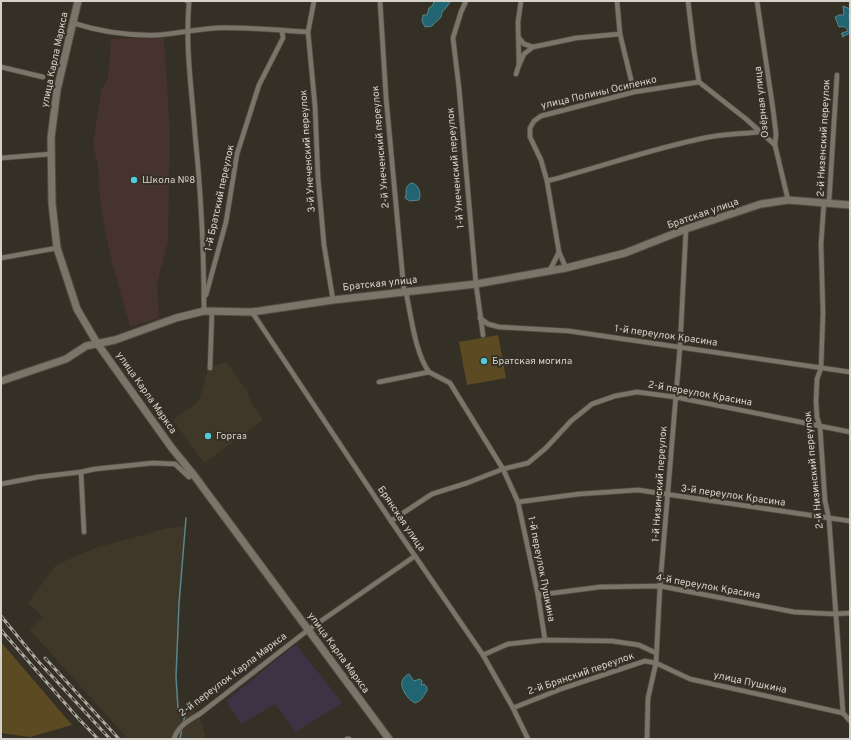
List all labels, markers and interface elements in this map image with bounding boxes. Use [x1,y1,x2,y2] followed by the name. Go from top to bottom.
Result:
[39,11,71,109] street label: улица Карла Маркса
[752,66,772,138] street label: Озёрная улица
[540,73,659,113] street label: улица Полины Осипенко
[814,78,834,197] street label: 2-й Низенский переулок
[369,85,393,209] street label: 2-й Унеченский переулок
[297,89,319,213] street label: 3-й Унеченский переулок
[444,107,468,229] street label: 1-й Унеченский переулок
[202,143,238,252] street label: 1-й Братский переулок
[142,174,195,187] place label: Школа №8
[129,175,139,185] marker: Школа №8
[665,196,741,232] street label: Братская улица
[342,274,418,294] street label: Братская улица
[614,322,718,350] street label: 1-й переулок Красина
[113,349,179,437] street label: улица Карла Маркса
[492,355,572,368] place label: Братская могила
[479,356,489,366] marker: Братская могила
[647,378,753,410] street label: 2-й переулок Красина
[801,410,827,530] street label: 2-й Низинский переулок
[649,425,671,543] street label: 1-й Низинский переулок
[216,430,247,443] place label: Горгаз
[203,431,213,441] marker: Горгаз
[680,482,786,510] street label: 3-й переулок Красина
[374,484,428,554] street label: Брянская улица
[524,515,558,623] street label: 1-й переулок Пушкина
[655,571,761,603] street label: 4-й переулок Красина
[304,610,372,696] street label: улица Карла Маркса
[176,630,290,720] street label: 2-й переулок Карла Маркса
[526,650,636,698] street label: 2-й Брянский переулок
[712,669,788,697] street label: улица Пушкина

